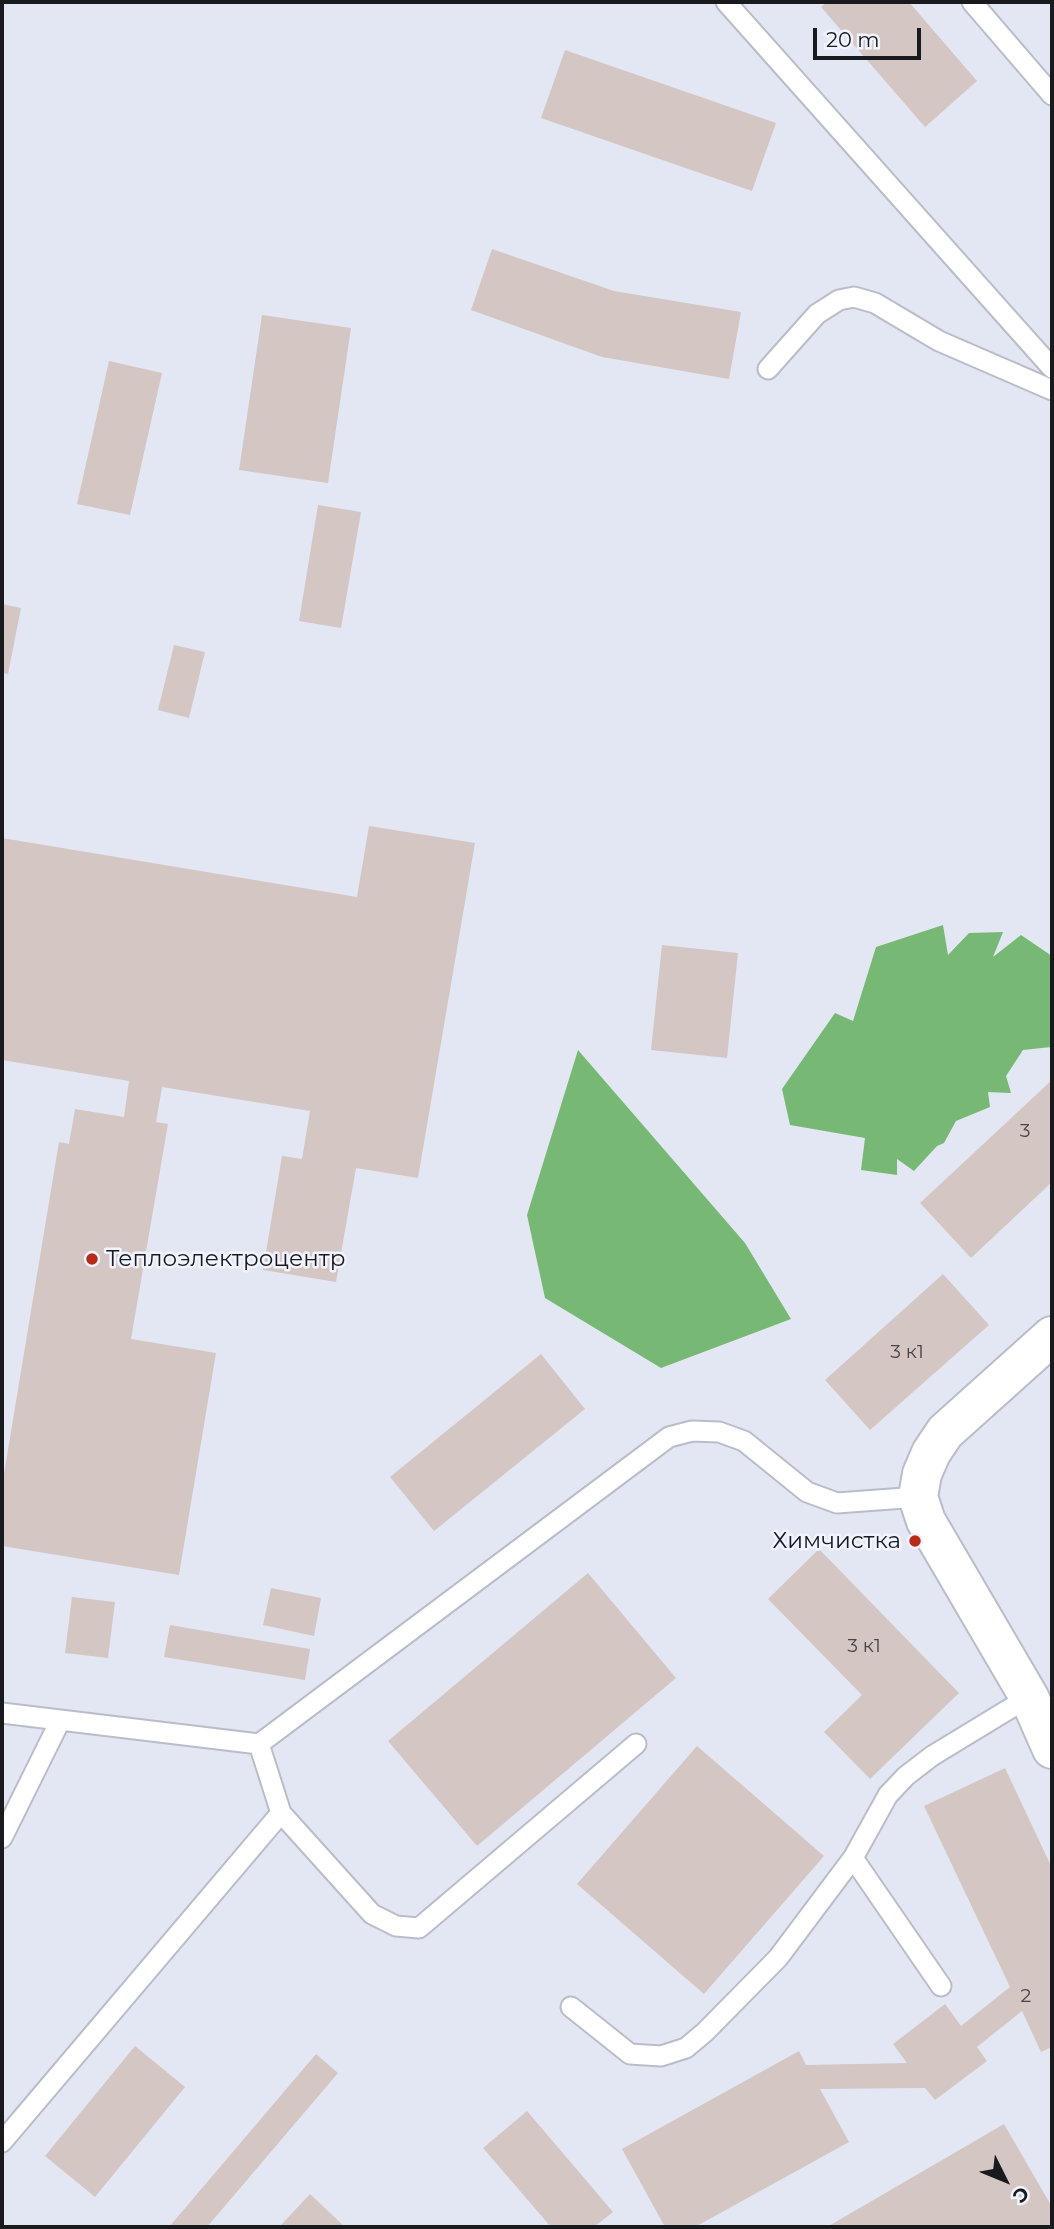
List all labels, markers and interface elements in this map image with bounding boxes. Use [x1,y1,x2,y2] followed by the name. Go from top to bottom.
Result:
[816,14,925,58] scale bar
[826,27,880,52] text: 20 m
[1020,1120,1030,1142] house number: 3
[106,1245,345,1273] place label: Теплоэлектроцентр
[84,1251,100,1267] marker: Теплоэлектроцентр
[890,1341,924,1363] house number: 3 к1
[773,1527,901,1555] place label: Химчистка
[907,1533,923,1549] marker: Химчистка
[847,1635,881,1657] house number: 3 к1
[1021,1985,1031,2007] house number: 2
[970,2145,1040,2215] north arrow
[1008,2182,1034,2208] text: С

